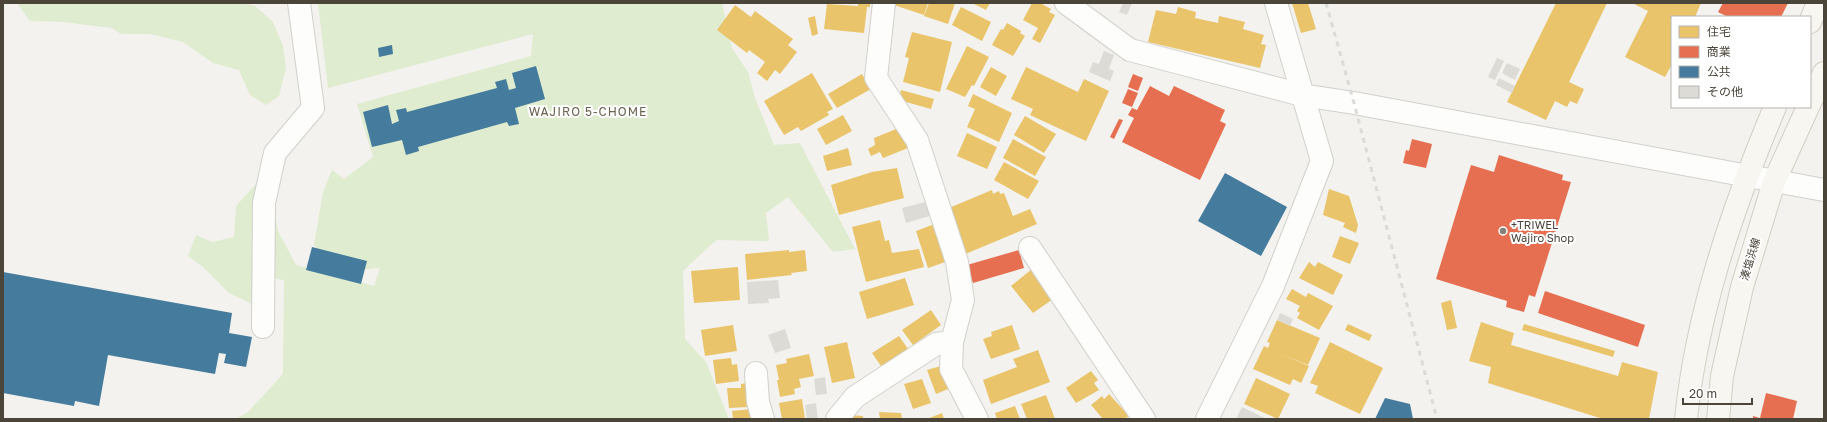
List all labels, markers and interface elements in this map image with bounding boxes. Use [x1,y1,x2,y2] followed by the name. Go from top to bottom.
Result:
[1671,16,1811,108] legend
[1707,24,1731,39] text: 住宅
[1707,44,1731,59] text: 商業
[1707,64,1731,79] text: 公共
[1707,84,1743,99] text: その他
[529,104,647,119] district label: WAJIRO 5-CHOME
[1511,218,1574,244] place label: +TRIWEL Wajiro Shop
[1498,226,1508,236] marker: +TRIWEL Wajiro Shop
[1737,236,1762,282] street label: 湊塩浜線
[1683,380,1752,406] scale bar
[1689,386,1717,401] text: 20 m

